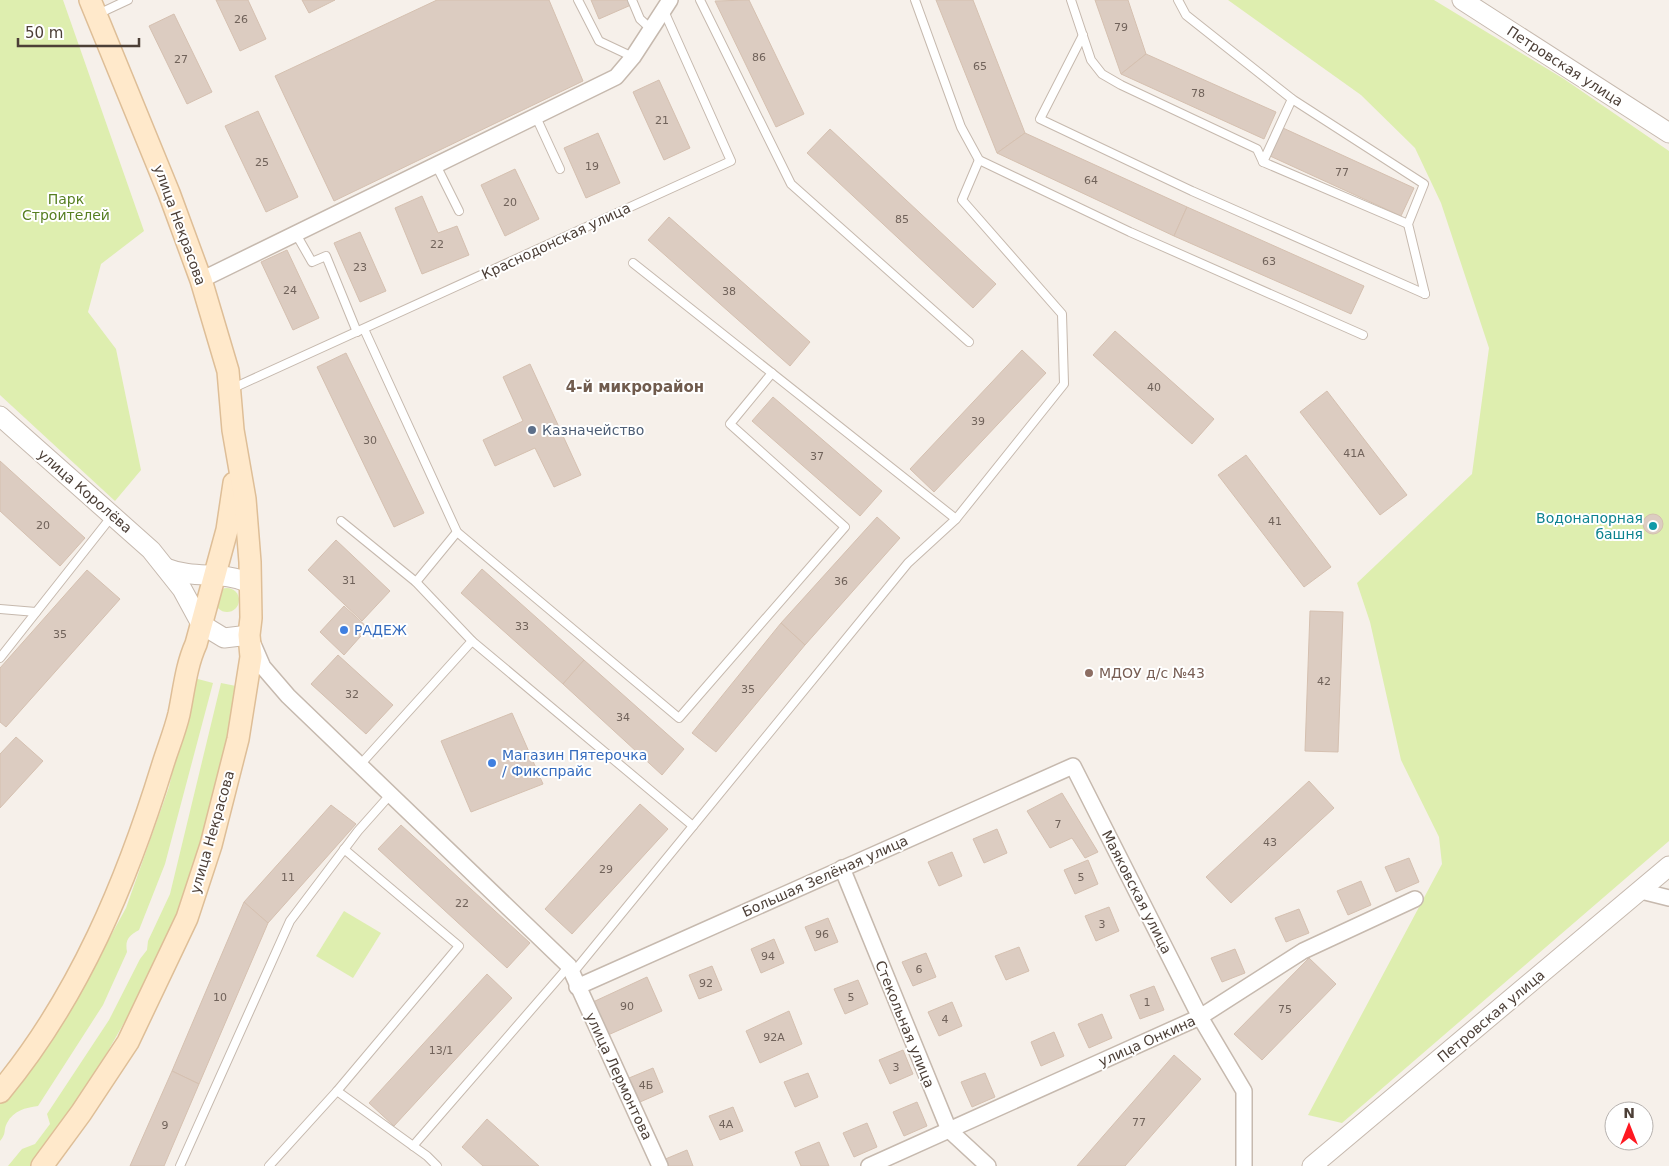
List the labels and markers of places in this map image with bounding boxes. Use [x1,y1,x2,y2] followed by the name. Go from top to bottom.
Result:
[542,422,644,438] place label: Казначейство
[526,424,538,436] marker: Казначейство
[1536,510,1643,542] place label: Водонапорная башня
[1647,520,1659,532] marker: Водонапорная башня
[354,622,407,638] place label: РАДЕЖ
[338,624,350,636] marker: РАДЕЖ
[1099,665,1205,681] place label: МДОУ д/с №43
[1083,667,1095,679] marker: МДОУ д/с №43
[502,747,647,779] place label: Магазин Пятерочка / Фикспрайс
[486,757,498,769] marker: Магазин Пятерочка / Фикспрайс

